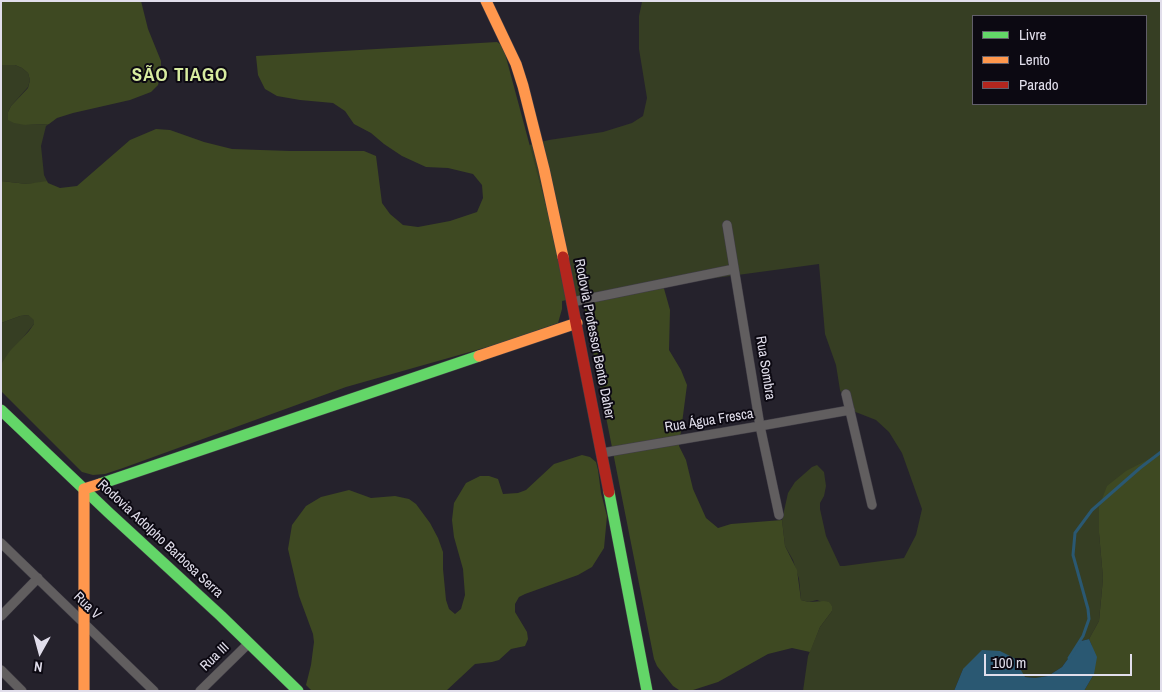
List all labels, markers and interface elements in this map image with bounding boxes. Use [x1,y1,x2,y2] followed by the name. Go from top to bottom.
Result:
[972,15,1147,105] legend
[1019,24,1046,45] text: Livre
[1019,49,1050,70] text: Lento
[131,65,229,87] district label: SÃO TIAGO
[1019,74,1059,95] text: Parado
[570,258,618,420] street label: Rodovia Professor Bento Daher
[752,335,778,401] street label: Rua Sombra
[664,406,754,436] street label: Rua Água Fresca
[94,476,226,602] street label: Rodovia Adolpho Barbosa Serra
[70,589,104,623] street label: Rua V
[15,627,65,677] north arrow
[197,639,233,675] street label: Rua III
[987,644,1134,676] scale bar
[992,652,1026,673] text: 100 m
[33,657,43,676] text: N

